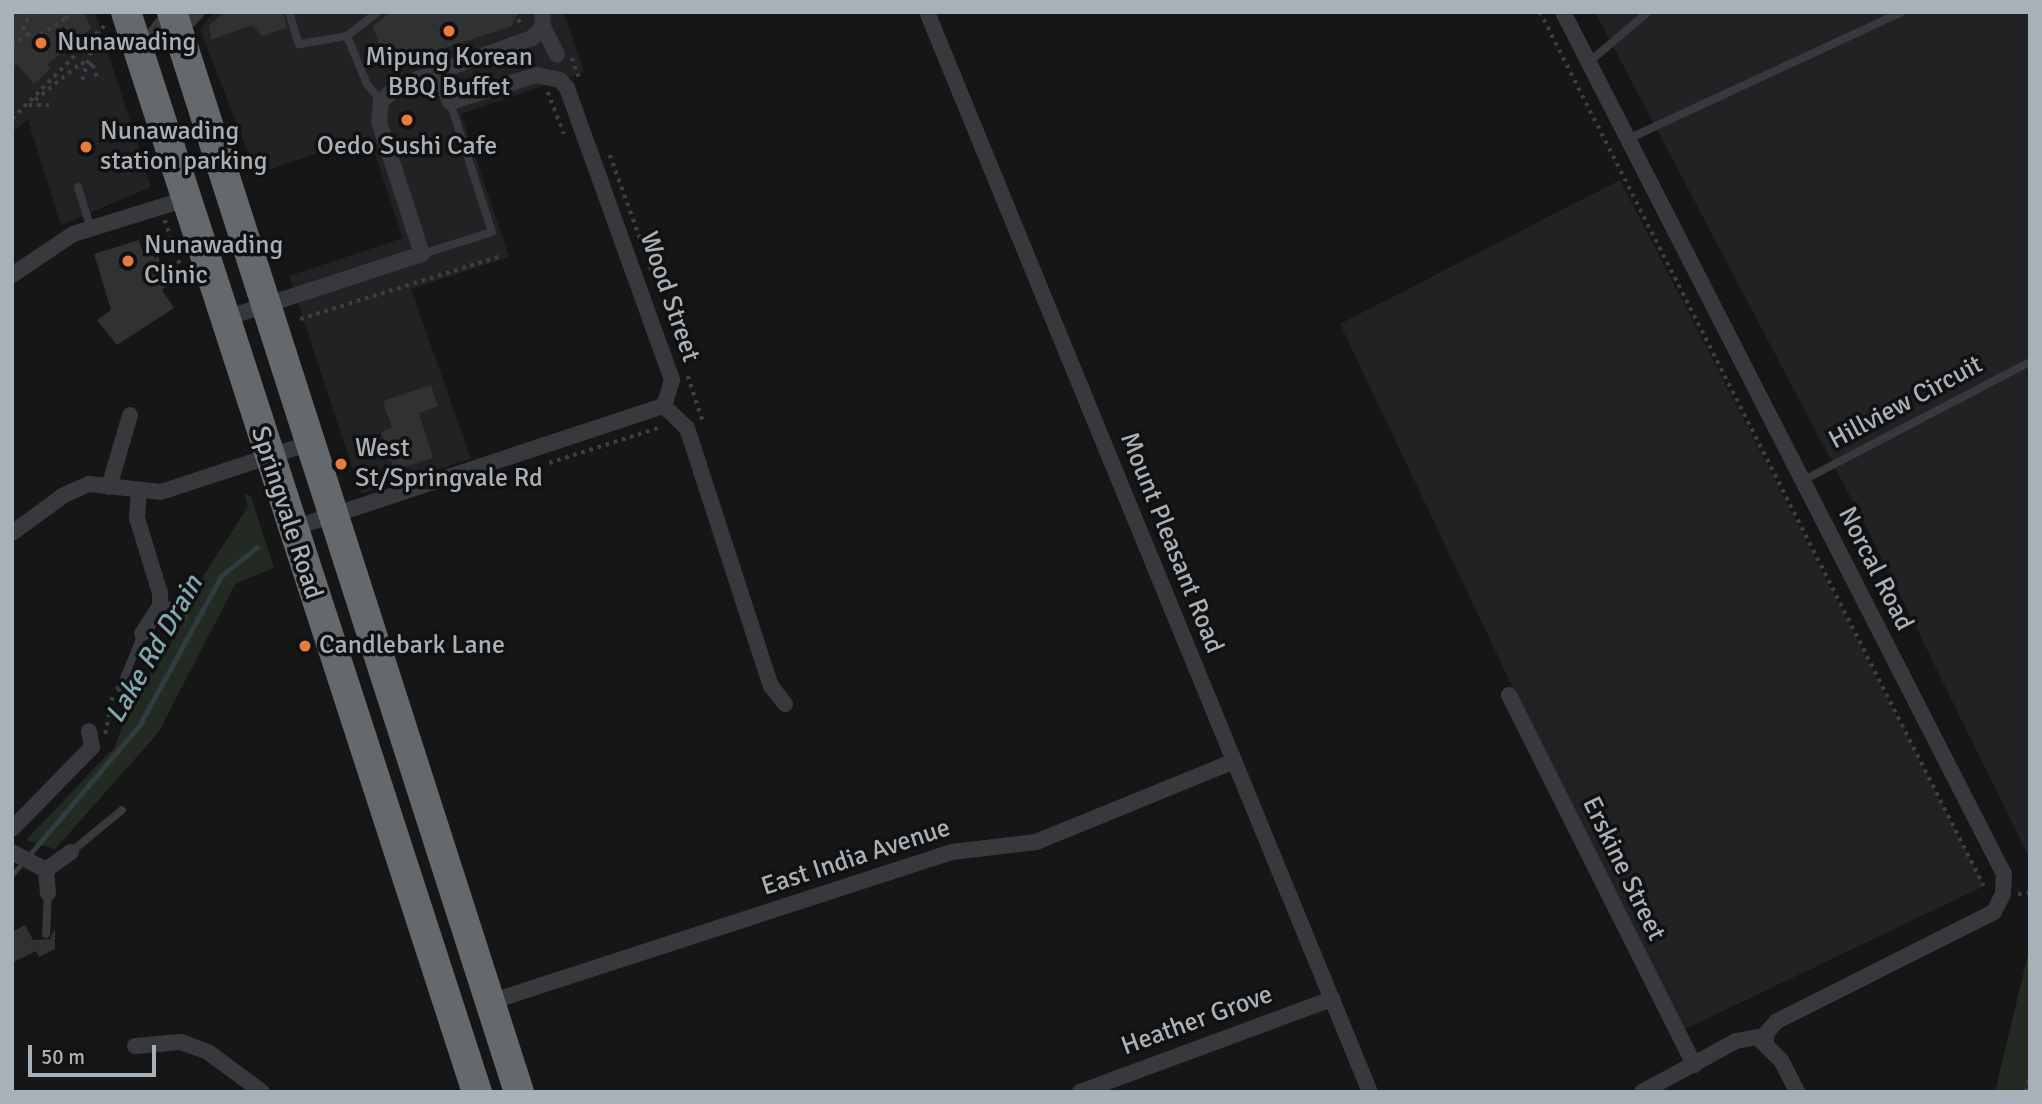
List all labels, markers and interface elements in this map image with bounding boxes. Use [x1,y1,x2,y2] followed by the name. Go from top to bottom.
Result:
[441,23,457,39] marker: Mipung Korean BBQ Buffet
[57,27,196,59] place label: Nunawading
[31,33,51,53] marker: Nunawading
[365,42,533,104] place label: Mipung Korean BBQ Buffet
[399,112,415,128] marker: Oedo Sushi Cafe
[100,116,268,178] place label: Nunawading station parking
[317,131,497,163] place label: Oedo Sushi Cafe
[78,139,94,155] marker: Nunawading station parking
[632,228,706,366] street label: Wood Street
[144,230,283,292] place label: Nunawading Clinic
[118,251,138,271] marker: Nunawading Clinic
[1824,349,1988,457] street label: Hillview Circuit
[243,423,329,603] street label: Springvale Road
[1112,428,1230,658] street label: Mount Pleasant Road
[355,433,543,494] place label: West St/Springvale Rd
[333,456,349,472] marker: West St/Springvale Rd
[1831,502,1919,636] street label: Norcal Road
[98,569,210,729] water label: Lake Rd Drain
[319,630,505,662] place label: Candlebark Lane
[297,638,313,654] marker: Candlebark Lane
[1575,792,1671,946] street label: Erskine Street
[758,813,954,903] street label: East India Avenue
[1117,979,1277,1063] street label: Heather Grove
[32,1030,159,1074] scale bar
[41,1044,85,1070] text: 50 m

